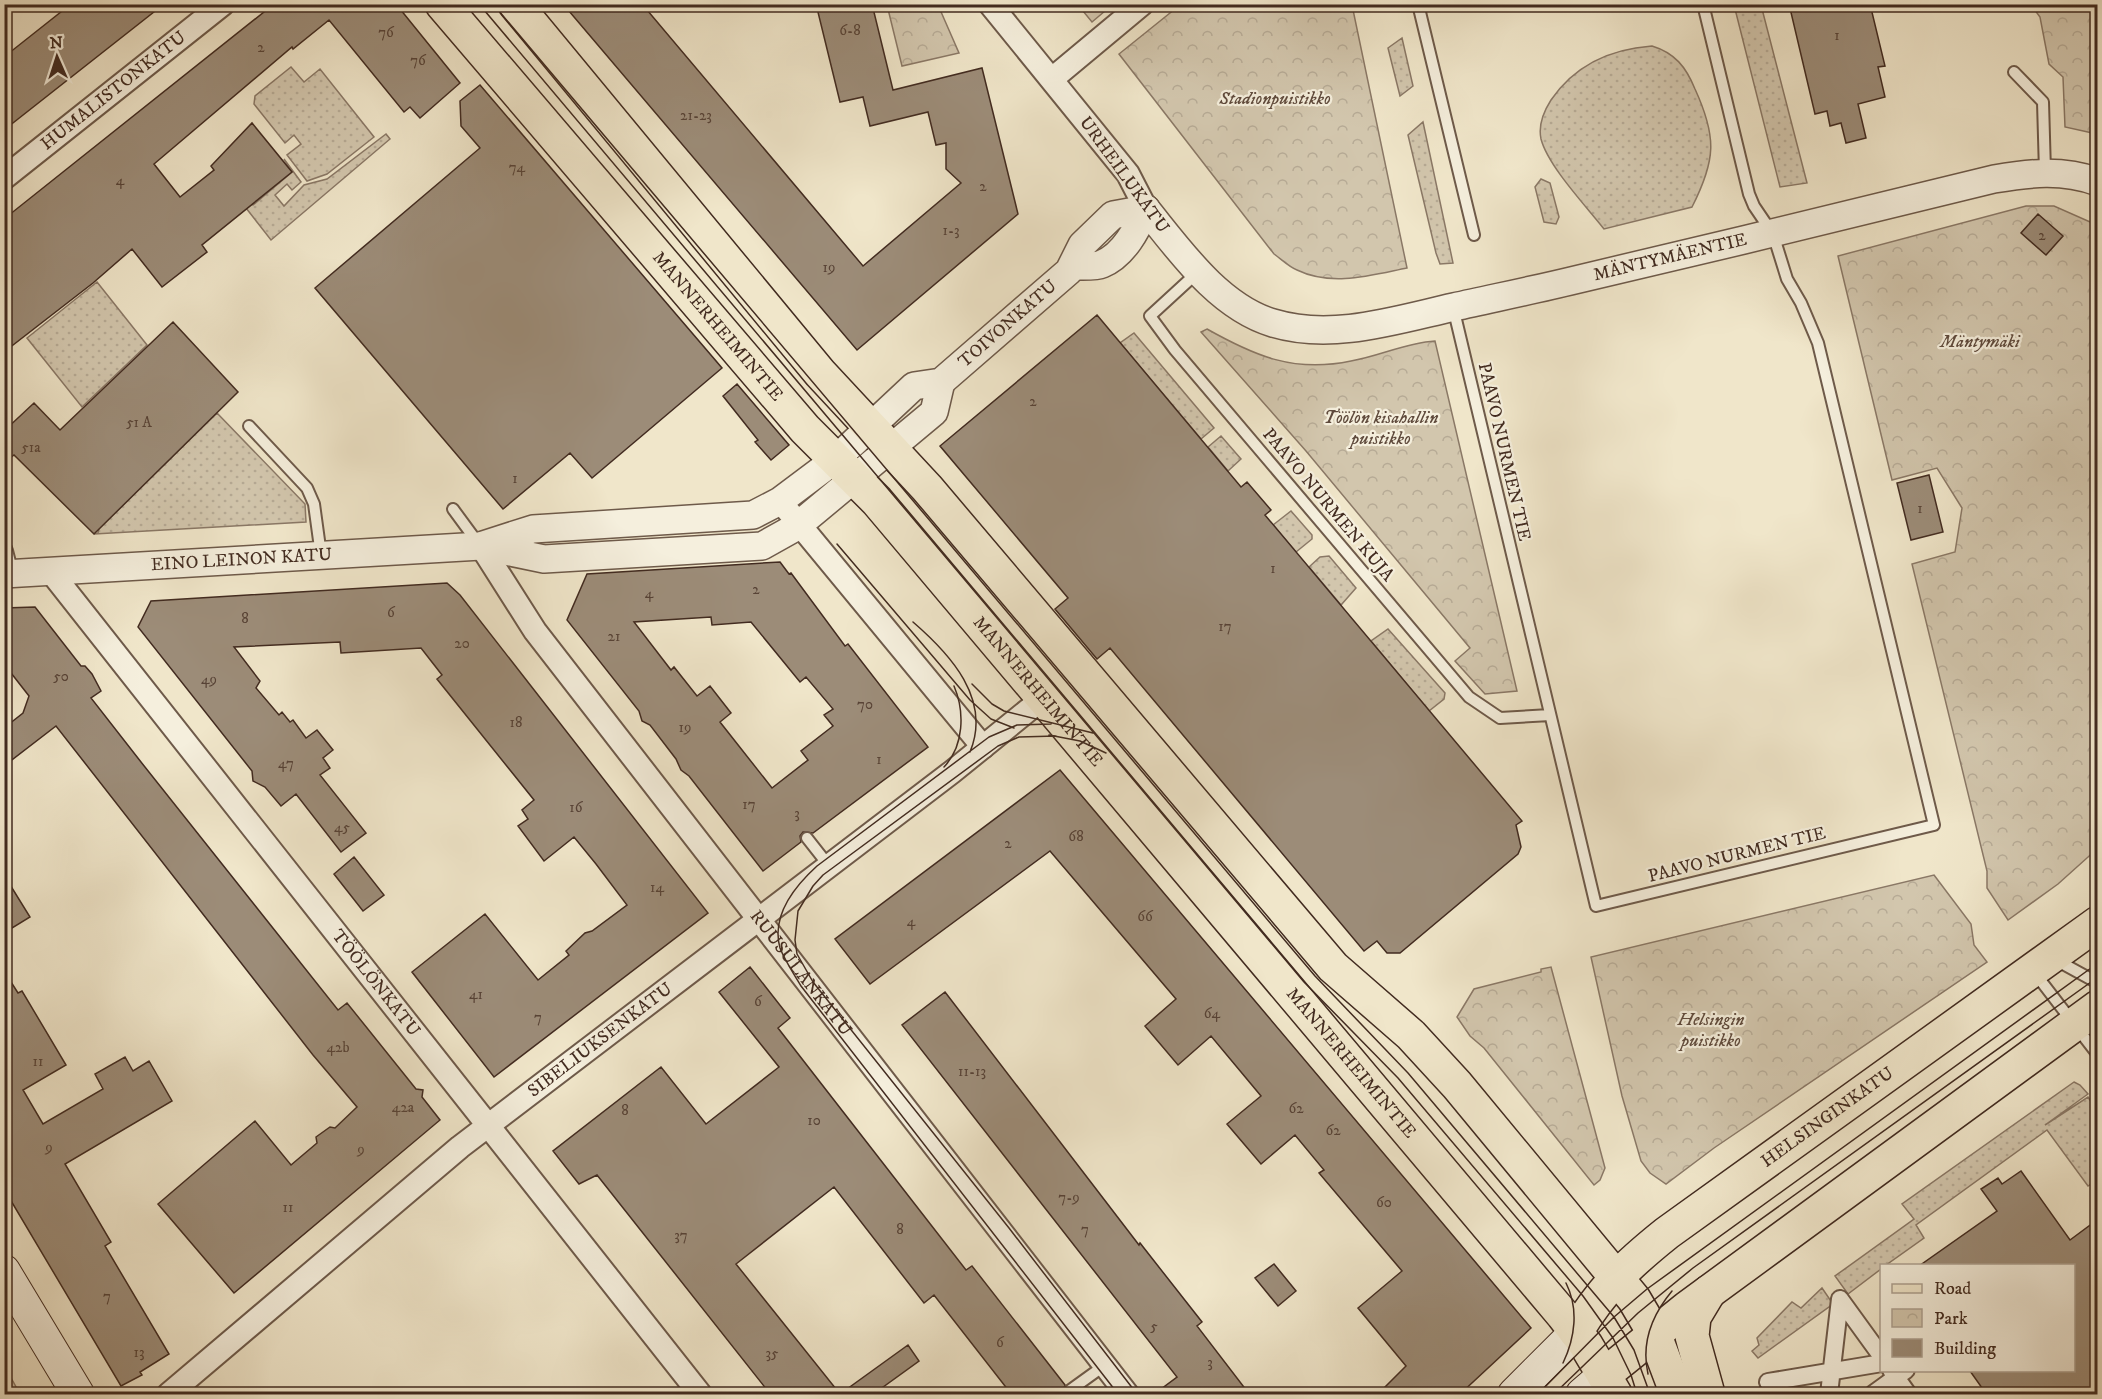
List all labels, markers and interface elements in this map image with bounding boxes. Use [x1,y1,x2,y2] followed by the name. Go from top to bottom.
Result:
[839,21,861,40] house number: 6-8
[378,23,395,42] house number: 76
[1834,26,1840,45] house number: 1
[27,27,87,87] north arrow
[37,27,191,155] street label: HUMALISTONKATU
[257,38,265,57] house number: 2
[410,51,427,70] house number: 76
[1218,88,1331,110] park label: Stadionpuistikko
[680,106,712,125] house number: 21-23
[1074,112,1174,238] street label: URHEILUKATU
[509,158,526,177] house number: 74
[116,171,125,190] house number: 4
[979,177,987,196] house number: 2
[942,221,960,240] house number: 1-3
[2038,226,2046,245] house number: 2
[1591,229,1749,286] street label: MÄNTYMÄENTIE
[647,247,788,406] street label: MANNERHEIMINTIE
[823,258,835,277] house number: 19
[954,275,1062,373] street label: TOIVONKATU
[1938,331,2021,353] park label: Mäntymäki
[1473,361,1535,544] street label: PAAVO NURMEN TIE
[1029,392,1037,411] house number: 2
[1324,407,1438,450] park label: Töölön kisahallin puistikko
[126,413,152,432] house number: 51 A
[1257,424,1399,586] street label: PAAVO NURMEN KUJA
[21,438,41,457] house number: 51a
[512,469,518,488] house number: 1
[1917,499,1923,518] house number: 1
[150,544,333,576] street label: EINO LEINON KATU
[1270,559,1276,578] house number: 1
[752,580,760,599] house number: 2
[645,584,654,603] house number: 4
[387,603,396,622] house number: 6
[241,609,249,628] house number: 8
[968,612,1107,772] street label: MANNERHEIMINTIE
[1218,617,1232,636] house number: 17
[608,627,620,646] house number: 21
[454,634,470,653] house number: 20
[53,667,69,686] house number: 50
[201,670,217,689] house number: 49
[857,695,873,714] house number: 70
[509,713,523,732] house number: 18
[679,718,691,737] house number: 19
[876,750,882,769] house number: 1
[278,754,294,773] house number: 47
[742,795,756,814] house number: 17
[569,798,584,817] house number: 16
[794,804,800,823] house number: 3
[334,818,351,837] house number: 45
[1646,822,1828,888] street label: PAAVO NURMEN TIE
[1068,827,1084,846] house number: 68
[1004,834,1012,853] house number: 2
[650,878,664,897] house number: 14
[745,906,856,1041] street label: RUUSULANKATU
[1137,907,1154,926] house number: 66
[907,912,916,931] house number: 4
[327,925,425,1041] street label: TÖÖLÖNKATU
[524,978,677,1102] street label: SIBELIUKSENKATU
[1281,983,1421,1143] street label: MANNERHEIMINTIE
[469,985,483,1004] house number: 41
[754,992,763,1011] house number: 6
[1204,1004,1221,1023] house number: 64
[534,1008,542,1027] house number: 7
[1677,1009,1744,1052] park label: Helsingin puistikko
[326,1038,350,1057] house number: 42b
[32,1052,44,1071] house number: 11
[958,1062,986,1081] house number: 11-13
[1757,1062,1898,1173] street label: HELSINGINKATU
[392,1098,415,1117] house number: 42a
[1288,1099,1304,1118] house number: 62
[621,1101,629,1120] house number: 8
[807,1111,821,1130] house number: 10
[1325,1121,1341,1140] house number: 62
[44,1138,53,1157] house number: 9
[356,1140,365,1159] house number: 9
[1058,1188,1080,1207] house number: 7-9
[1376,1193,1392,1212] house number: 60
[282,1198,294,1217] house number: 11
[896,1220,904,1239] house number: 8
[1081,1220,1089,1239] house number: 7
[674,1226,688,1245] house number: 37
[1880,1264,2075,1372] legend
[1934,1278,1971,1300] text: Road
[103,1287,111,1306] house number: 7
[1934,1308,1968,1330] text: Park
[1150,1317,1158,1336] house number: 5
[996,1333,1005,1352] house number: 6
[1934,1338,1996,1360] text: Building
[133,1343,145,1362] house number: 13
[765,1344,779,1363] house number: 35
[1207,1353,1213,1372] house number: 3

